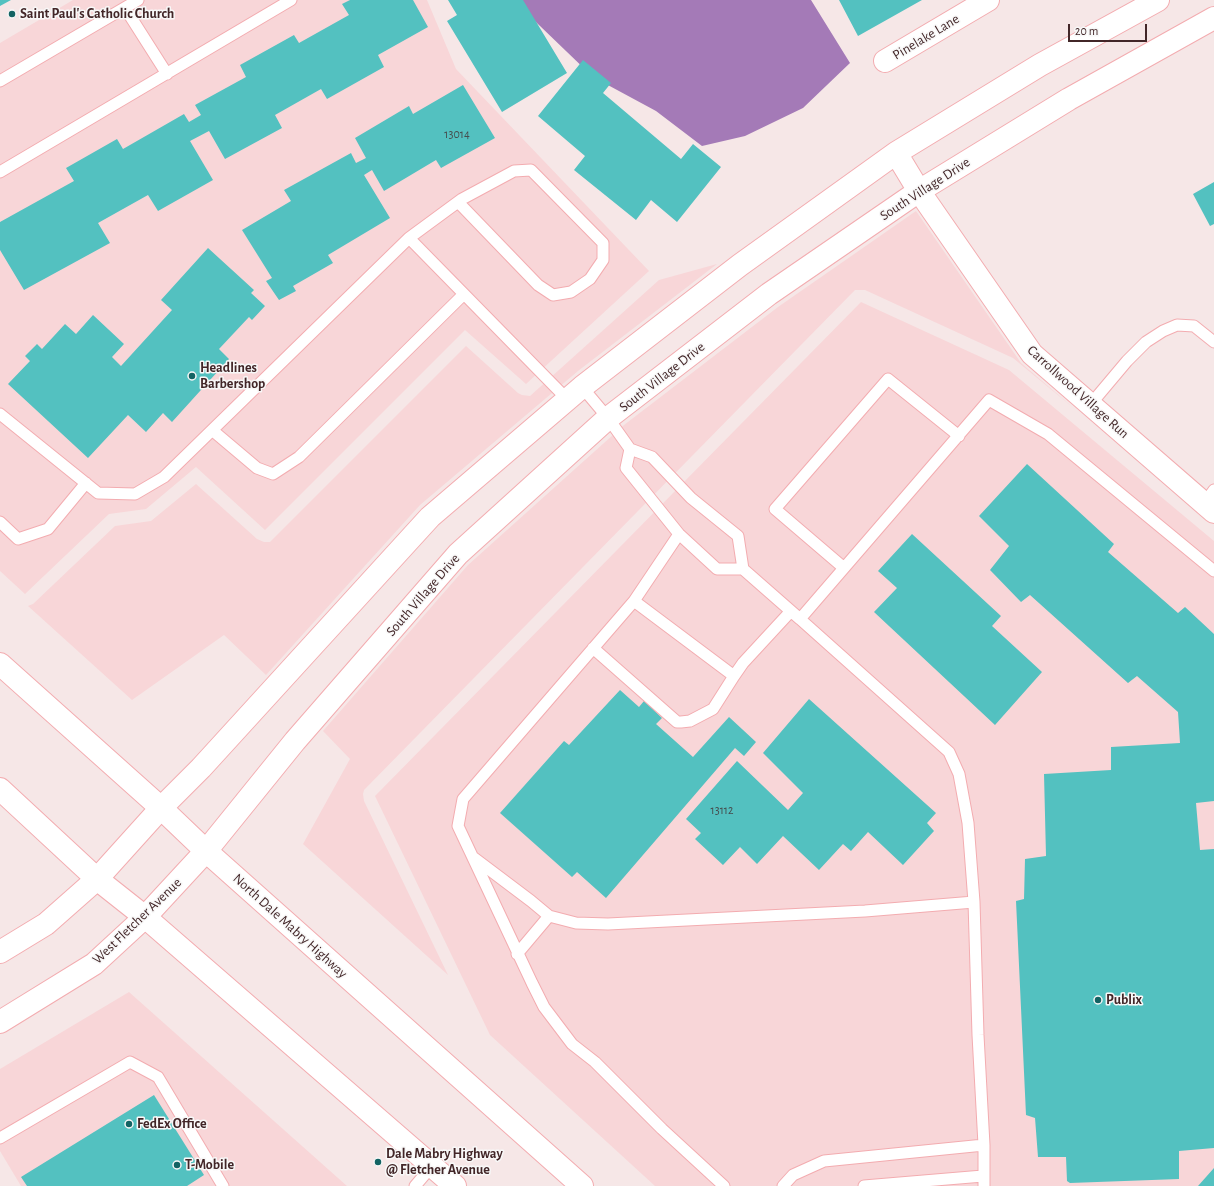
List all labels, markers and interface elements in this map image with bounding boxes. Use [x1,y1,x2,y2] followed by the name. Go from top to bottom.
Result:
[20,6,174,22] place label: Saint Paul's Catholic Church
[7,9,17,19] marker: Saint Paul's Catholic Church
[890,10,962,64] street label: Pinelake Lane
[1070,16,1149,42] scale bar
[1075,25,1098,37] text: 20 m
[444,127,470,141] house number: 13014
[877,154,973,224] street label: South Village Drive
[616,338,708,416] street label: South Village Drive
[1024,342,1132,442] street label: Carrollwood Village Run
[200,360,265,392] place label: Headlines Barbershop
[187,371,197,381] marker: Headlines Barbershop
[383,550,463,640] street label: South Village Drive
[711,803,733,817] house number: 13112
[229,870,351,982] street label: North Dale Mabry Highway
[89,874,185,968] street label: West Fletcher Avenue
[1106,992,1142,1008] place label: Publix
[1093,995,1103,1005] marker: Publix
[137,1116,207,1132] place label: FedEx Office
[124,1119,134,1129] marker: FedEx Office
[386,1146,503,1178] place label: Dale Mabry Highway @ Fletcher Avenue
[185,1157,234,1173] place label: T-Mobile
[373,1157,383,1167] marker: Dale Mabry Highway @ Fletcher Avenue
[172,1160,182,1170] marker: T-Mobile

